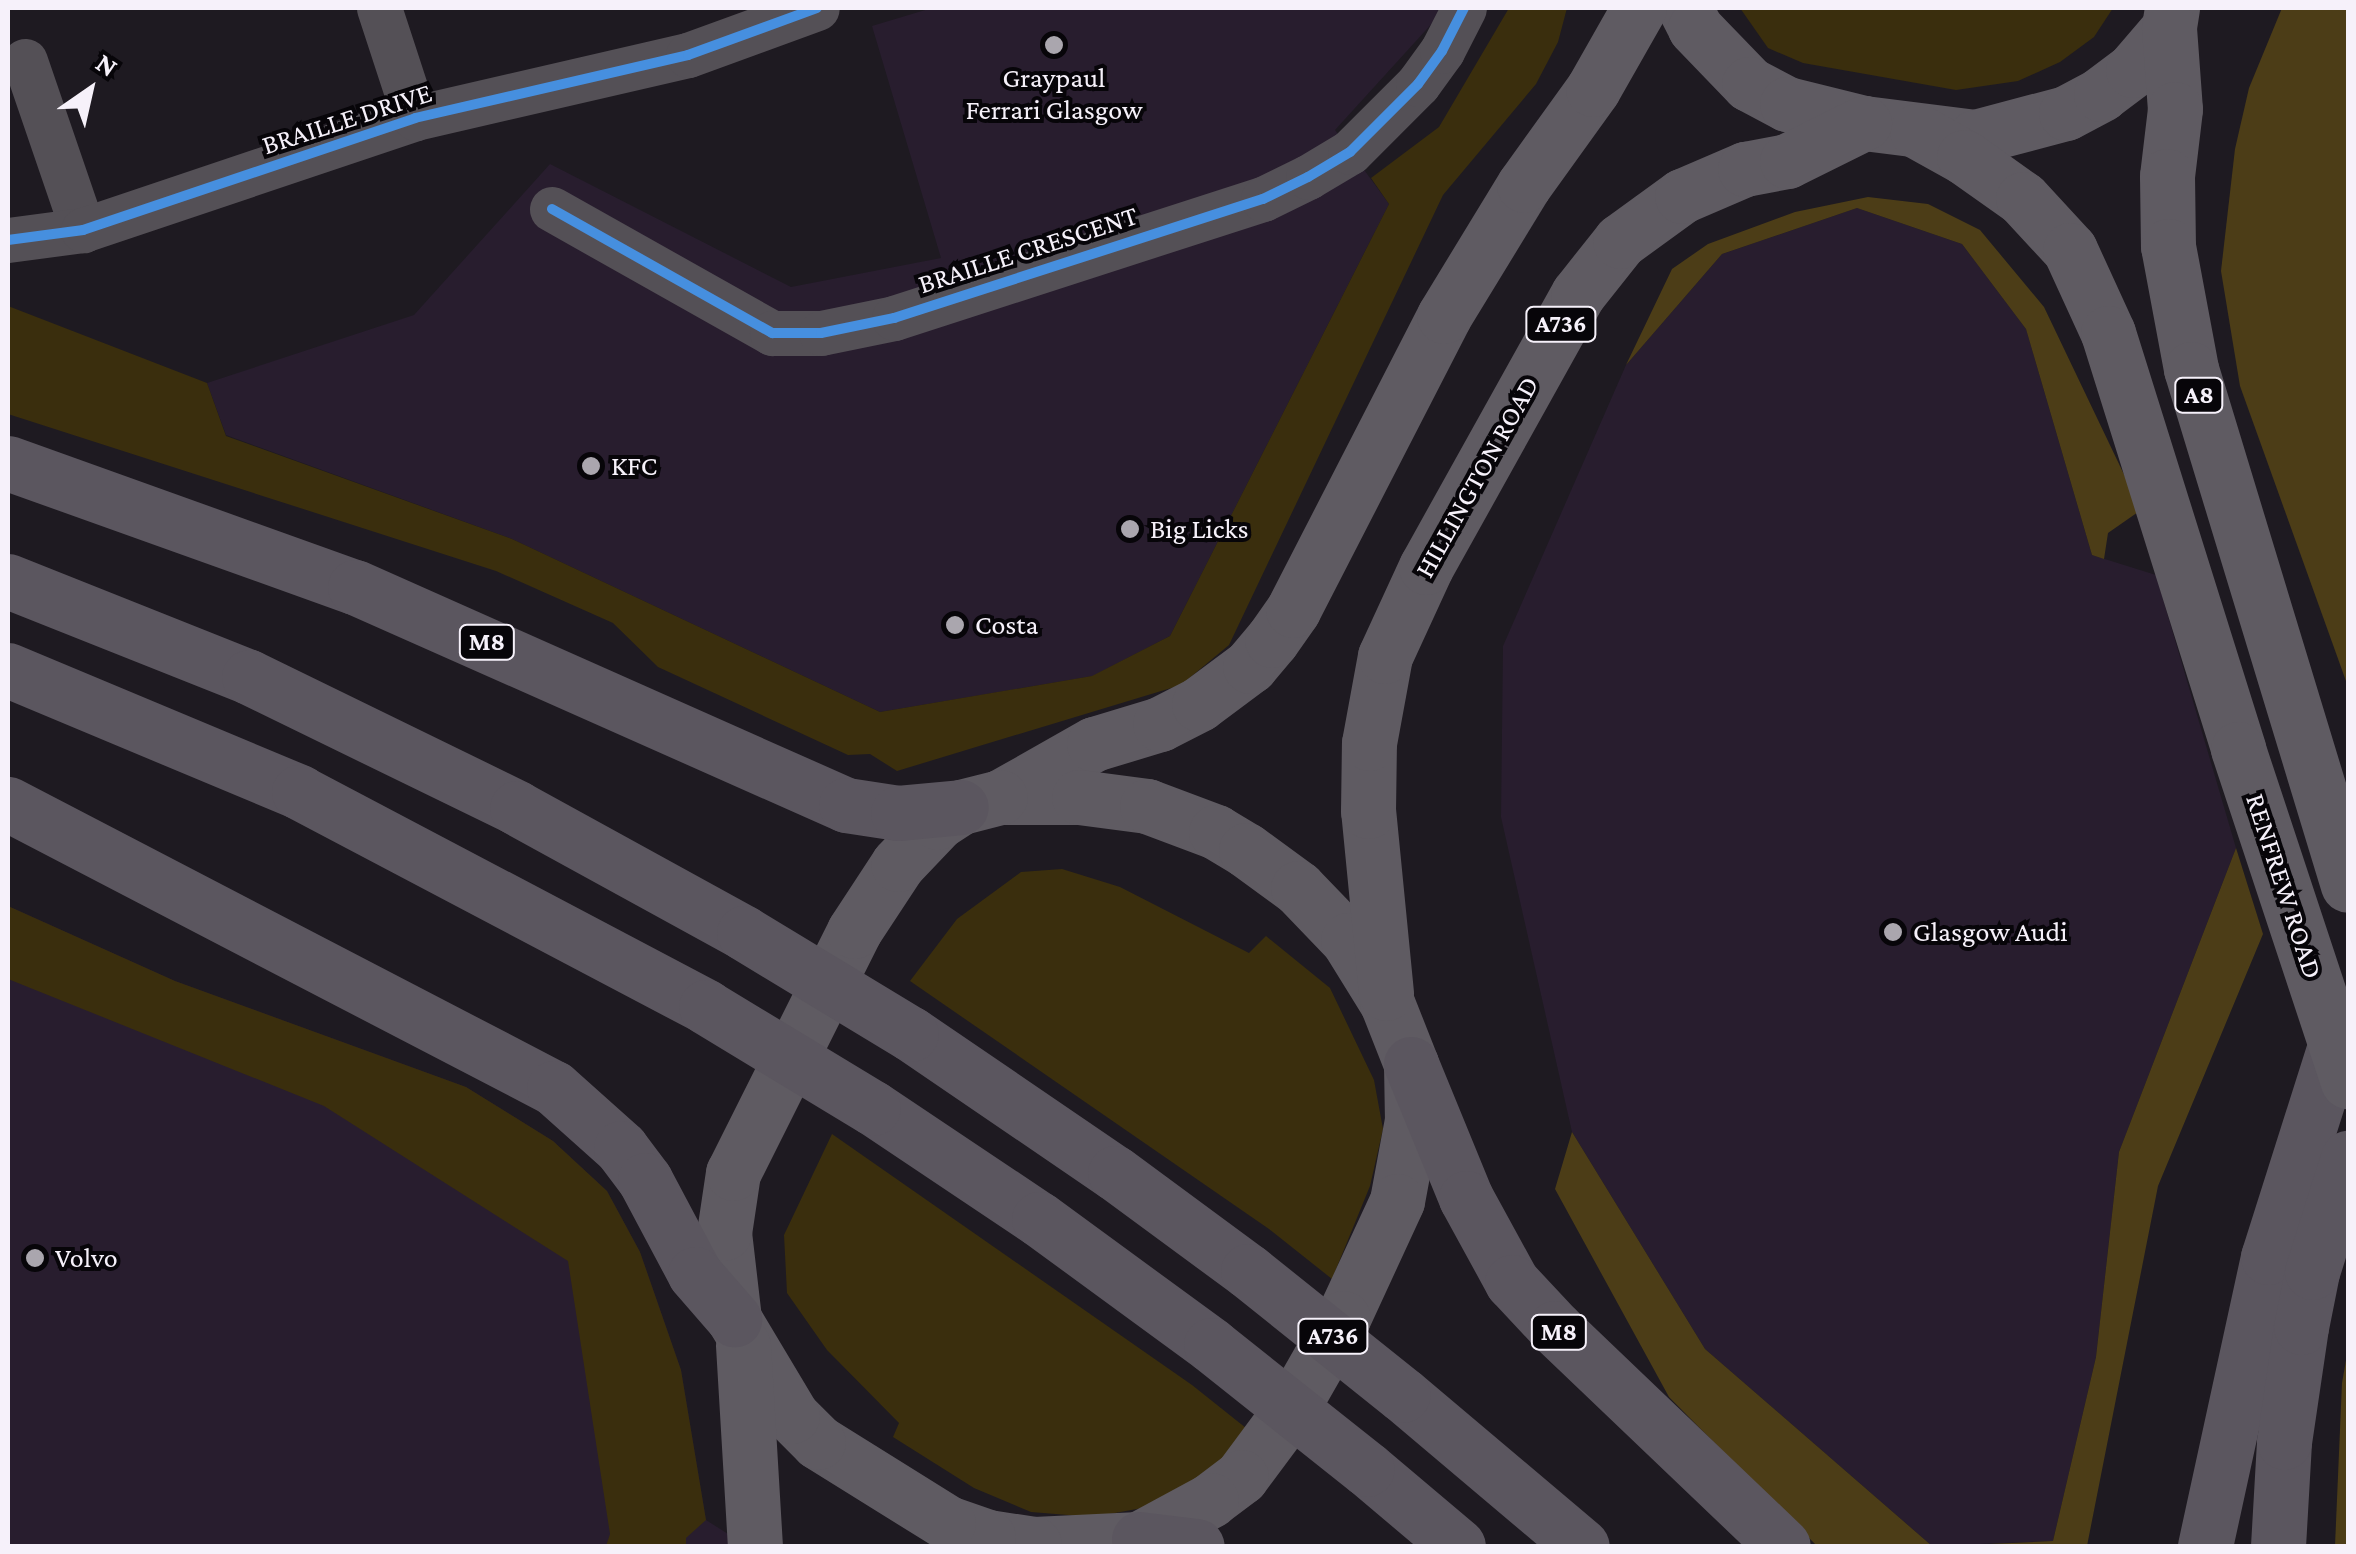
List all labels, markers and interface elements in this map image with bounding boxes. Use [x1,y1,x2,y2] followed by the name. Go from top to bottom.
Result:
[1043,34,1065,56] marker: Graypaul Ferrari Glasgow
[40,40,140,140] north arrow
[90,47,124,83] text: N
[965,61,1143,127] place label: Graypaul Ferrari Glasgow
[258,76,436,162] street label: BRAILLE DRIVE
[914,199,1142,301] street label: BRAILLE CRESCENT
[1524,304,1598,344] road number: A736
[1408,370,1546,584] street label: HILLINGTON ROAD
[2174,375,2224,415] road number: A8
[611,449,657,483] place label: KFC
[580,455,602,477] marker: KFC
[1150,512,1248,546] place label: Big Licks
[1119,518,1141,540] marker: Big Licks
[975,608,1038,642] place label: Costa
[944,614,966,636] marker: Costa
[457,622,517,662] road number: M8
[2238,789,2330,983] street label: RENFREW ROAD
[1913,915,2068,949] place label: Glasgow Audi
[1882,921,1904,943] marker: Glasgow Audi
[55,1241,118,1275] place label: Volvo
[24,1247,46,1269] marker: Volvo
[1529,1312,1589,1352] road number: M8
[1296,1316,1370,1356] road number: A736

